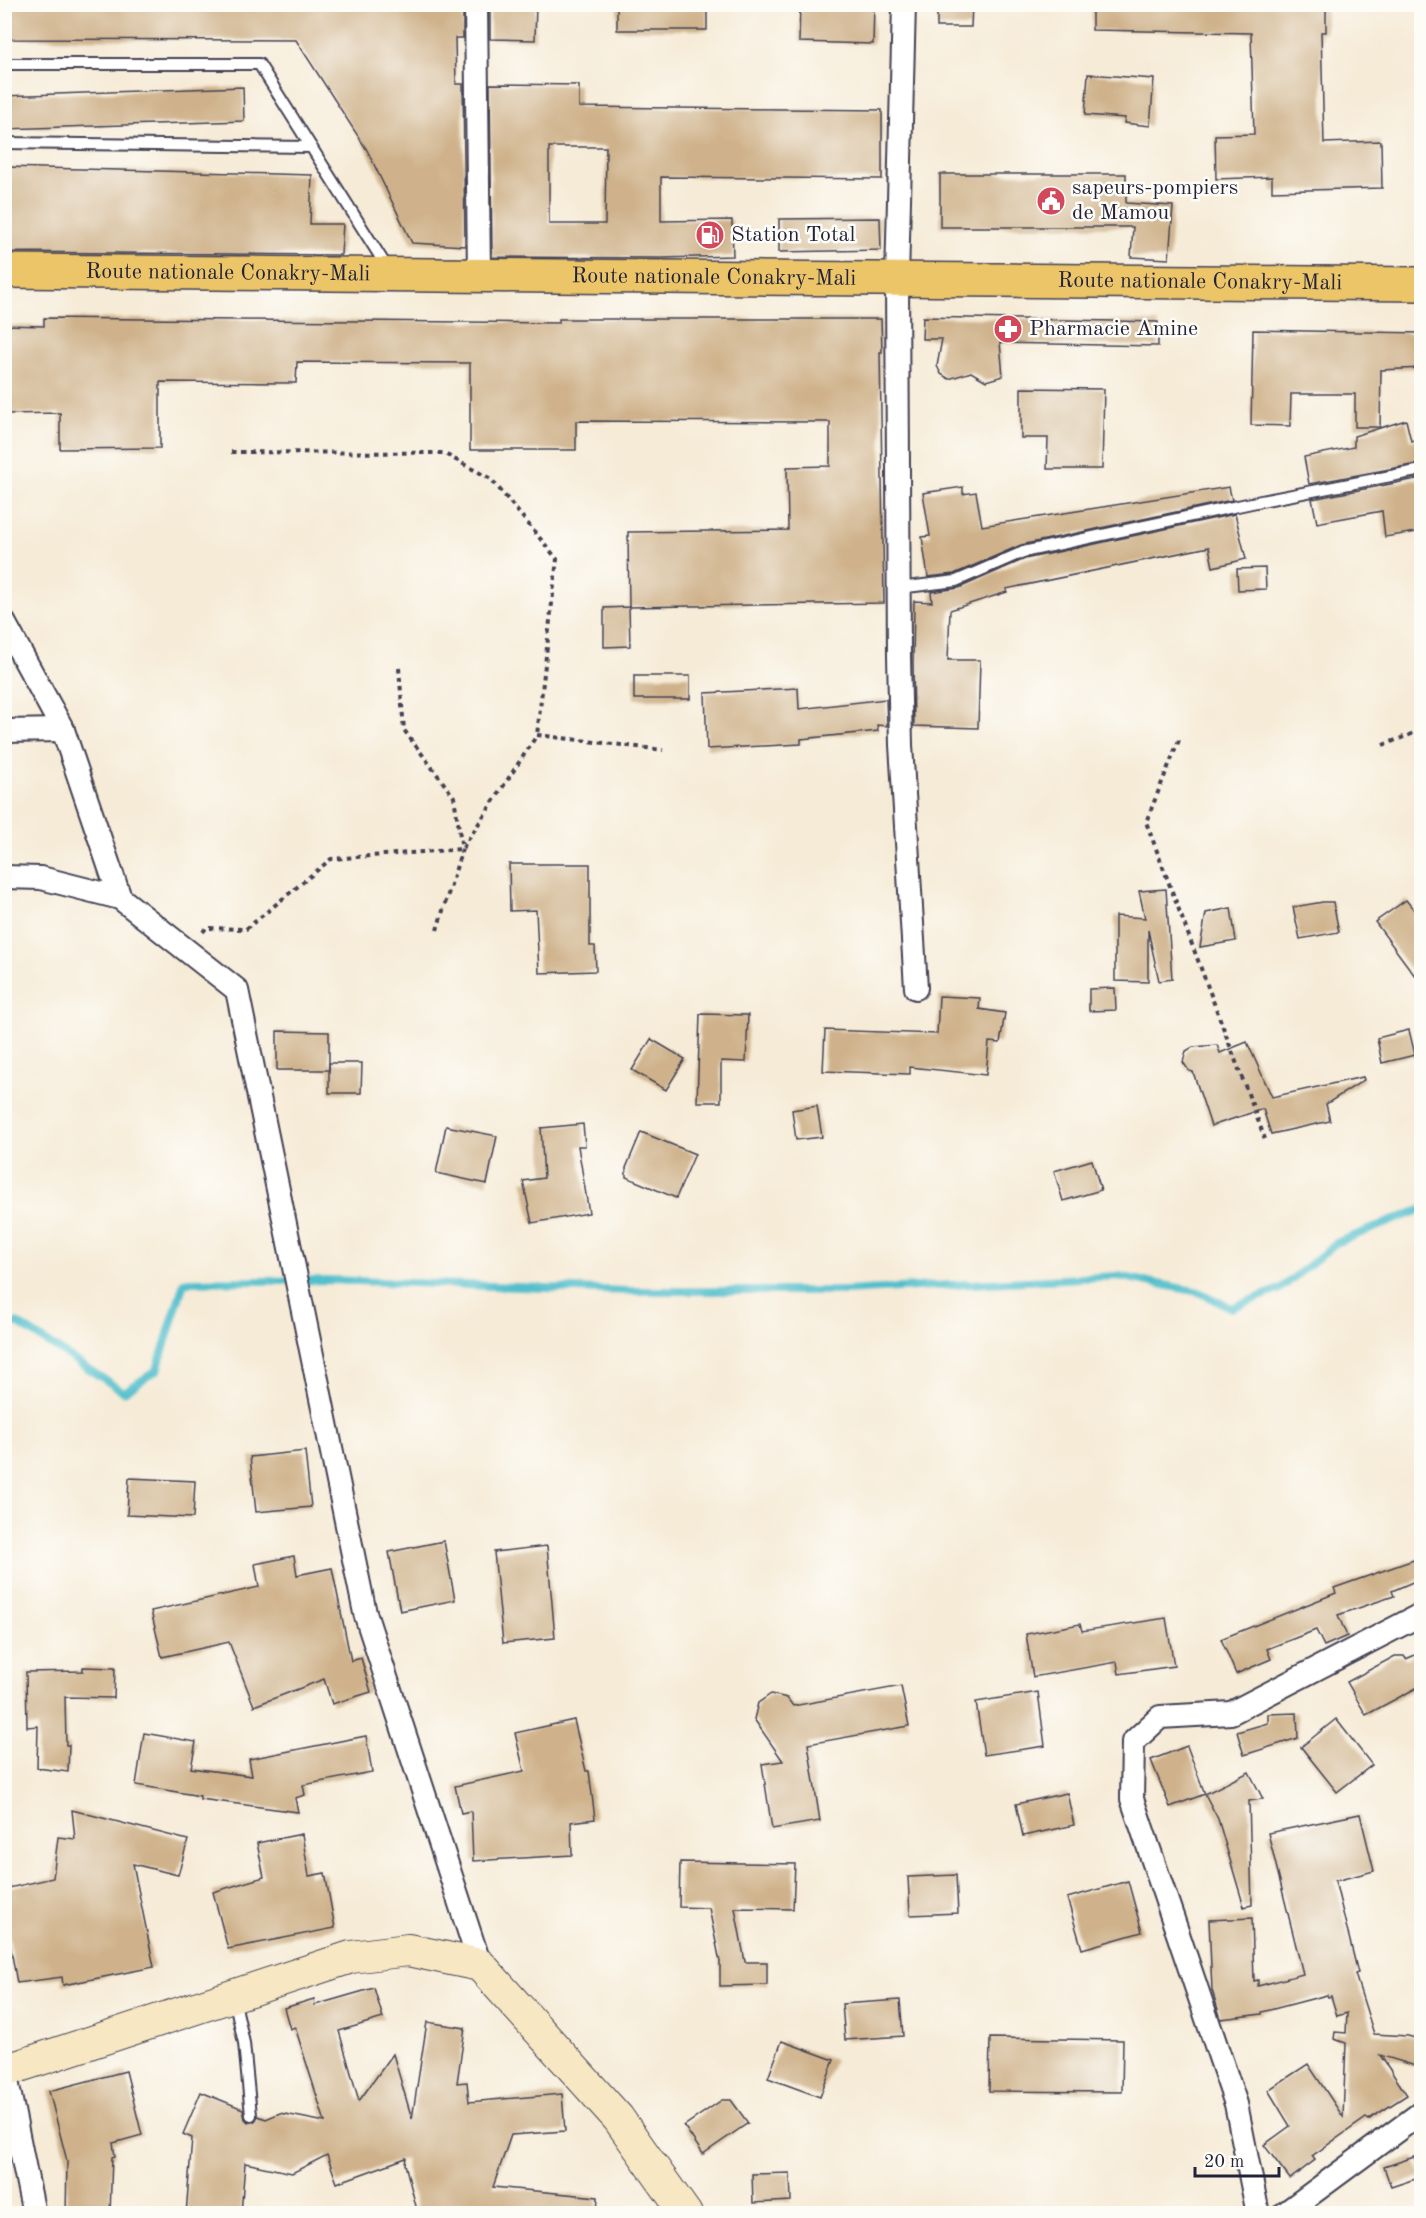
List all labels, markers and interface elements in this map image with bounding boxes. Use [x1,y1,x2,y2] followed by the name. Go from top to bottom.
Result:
[1072,177,1238,224] place label: sapeurs-pompiers de Mamou
[1035,185,1067,217] public building icon: sapeurs-pompiers de Mamou
[694,219,726,251] fuel station icon: Station Total
[731,224,855,246] place label: Station Total
[86,261,371,285] street label: Route nationale Conakry-Mali
[572,265,856,290] street label: Route nationale Conakry-Mali
[1057,270,1342,294] street label: Route nationale Conakry-Mali
[992,313,1024,345] pharmacy icon: Pharmacie Amine
[1029,318,1198,340] place label: Pharmacie Amine
[1195,2140,1279,2178] scale bar
[1204,2153,1244,2171] text: 20 m

